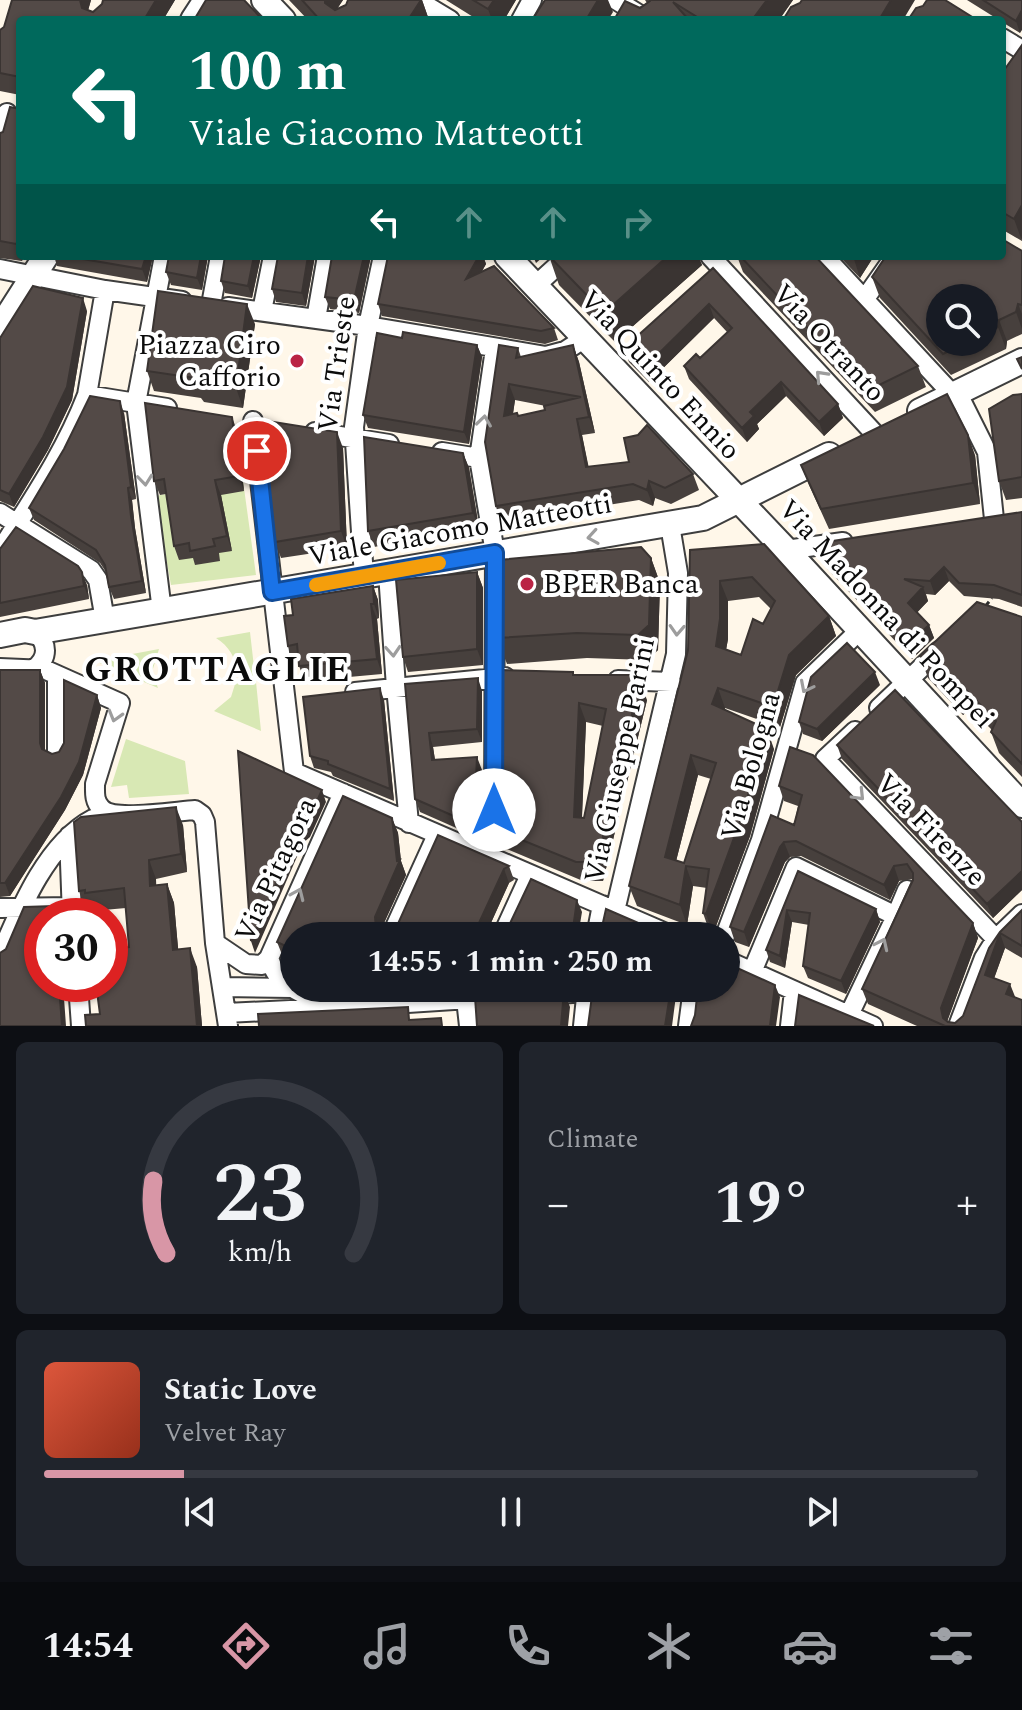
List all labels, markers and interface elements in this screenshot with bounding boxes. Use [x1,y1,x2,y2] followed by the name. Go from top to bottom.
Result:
[188,30,347,115] text: 100 m
[56,48,160,152] icon: left
[188,107,584,162] text: Viale Giacomo Matteotti
[363,200,407,244] icon: left
[447,200,491,244] icon: ahead
[531,200,575,244] icon: ahead
[615,200,659,244] icon: right
[762,274,896,412] street label: Via Otranto
[569,280,751,470] street label: Via Quinto Ennio
[926,284,998,356] map controls
[926,284,998,356] button: search
[306,293,368,435] street label: Via Trieste
[138,324,281,399] place label: Piazza Ciro Cafforio
[288,352,306,370] marker: Piazza Ciro Cafforio
[816,371,831,385] one-way arrow
[475,414,492,428] one-way arrow
[223,417,291,485] pin
[235,429,279,473] icon: arrive
[137,474,154,487] one-way arrow
[305,482,615,578] street label: Viale Giacomo Matteotti
[768,489,1004,739] street label: Via Madonna di Pompei
[586,528,600,545] one-way arrow
[543,563,699,606] place label: BPER Banca
[518,575,536,593] marker: BPER Banca
[669,624,686,637] one-way arrow
[573,633,667,887] street label: Via Giuseppe Parini
[84,643,352,698] district label: GROTTAGLIE
[384,644,401,657] one-way arrow
[800,678,815,693] one-way arrow
[709,687,793,845] street label: Via Bologna
[108,708,125,722] one-way arrow
[866,763,996,897] street label: Via Firenze
[452,768,536,852] position arrow
[849,786,864,800] one-way arrow
[224,790,328,950] street label: Via Pitagora
[288,888,304,903] one-way arrow
[24,898,128,1002] speed limit sign: 30
[873,938,889,953] one-way arrow
[367,939,653,985] text: 14:55 · 1 min · 250 m
[547,1119,638,1159] text: Climate
[213,1132,306,1259] text: 23
[714,1158,811,1250] text: 19°
[547,1171,569,1238] text: −
[956,1171,978,1238] text: +
[227,1231,292,1274] text: km/h
[164,1367,317,1413] text: Static Love
[164,1413,285,1453] text: Velvet Ray
[178,1490,222,1534] icon: previous
[489,1490,533,1534] icon: pause
[800,1490,844,1534] icon: next
[218,1618,274,1674] icon: directions
[359,1618,415,1674] icon: music
[500,1618,556,1674] icon: phone
[641,1618,697,1674] icon: climate
[782,1618,838,1674] icon: car
[923,1618,979,1674] icon: filters
[43,1619,133,1674] text: 14:54

